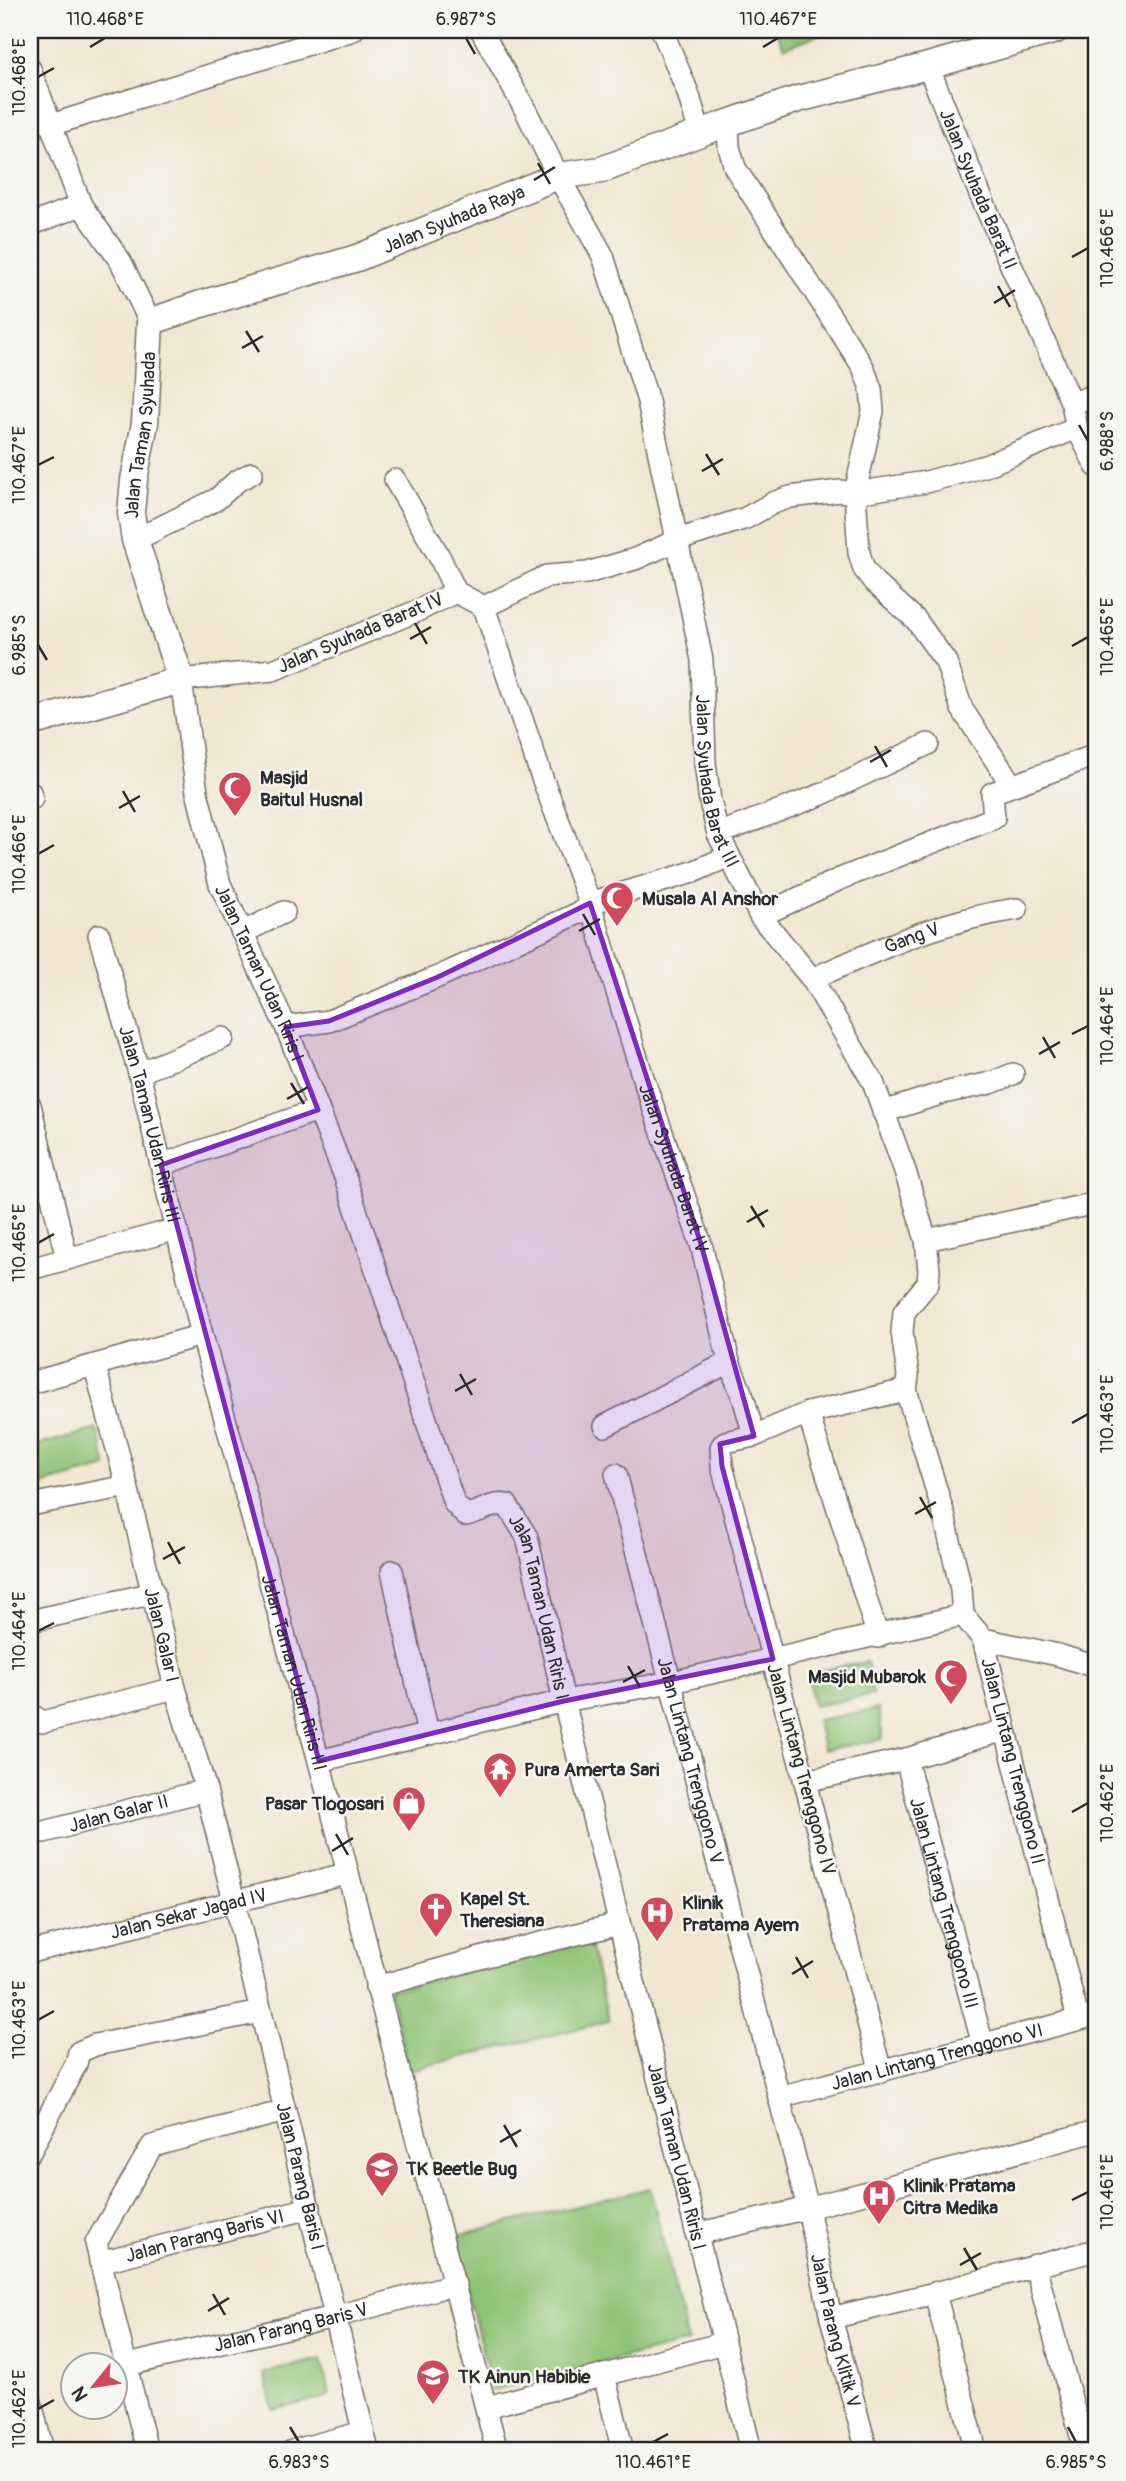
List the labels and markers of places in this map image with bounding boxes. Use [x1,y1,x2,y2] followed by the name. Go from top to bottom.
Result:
[260,766,363,812] place label: Masjid Baitul Husnal
[216,769,254,818] mosque icon: Masjid Baitul Husnal
[598,879,636,928] mosque icon: Musala Al Anshor
[642,887,778,911] place label: Musala Al Anshor
[932,1657,970,1706] mosque icon: Masjid Mubarok
[808,1665,927,1689] place label: Masjid Mubarok
[481,1750,519,1799] temple icon: Pura Amerta Sari
[524,1758,660,1782] place label: Pura Amerta Sari
[390,1784,428,1833] shop icon: Pasar Tlogosari
[265,1792,385,1816] place label: Pasar Tlogosari
[459,1887,544,1933] place label: Kapel St. Theresiana
[417,1890,455,1939] church icon: Kapel St. Theresiana
[682,1891,799,1937] place label: Klinik Pratama Ayem
[638,1894,676,1943] hospital icon: Klinik Pratama Ayem
[363,2149,401,2198] school or university icon: TK Beetle Bug
[405,2157,518,2181] place label: TK Beetle Bug
[903,2174,1016,2220] place label: Klinik Pratama Citra Medika
[860,2177,898,2226] hospital icon: Klinik Pratama Citra Medika
[414,2357,452,2406] school or university icon: TK Ainun Habibie
[457,2365,591,2389] place label: TK Ainun Habibie

